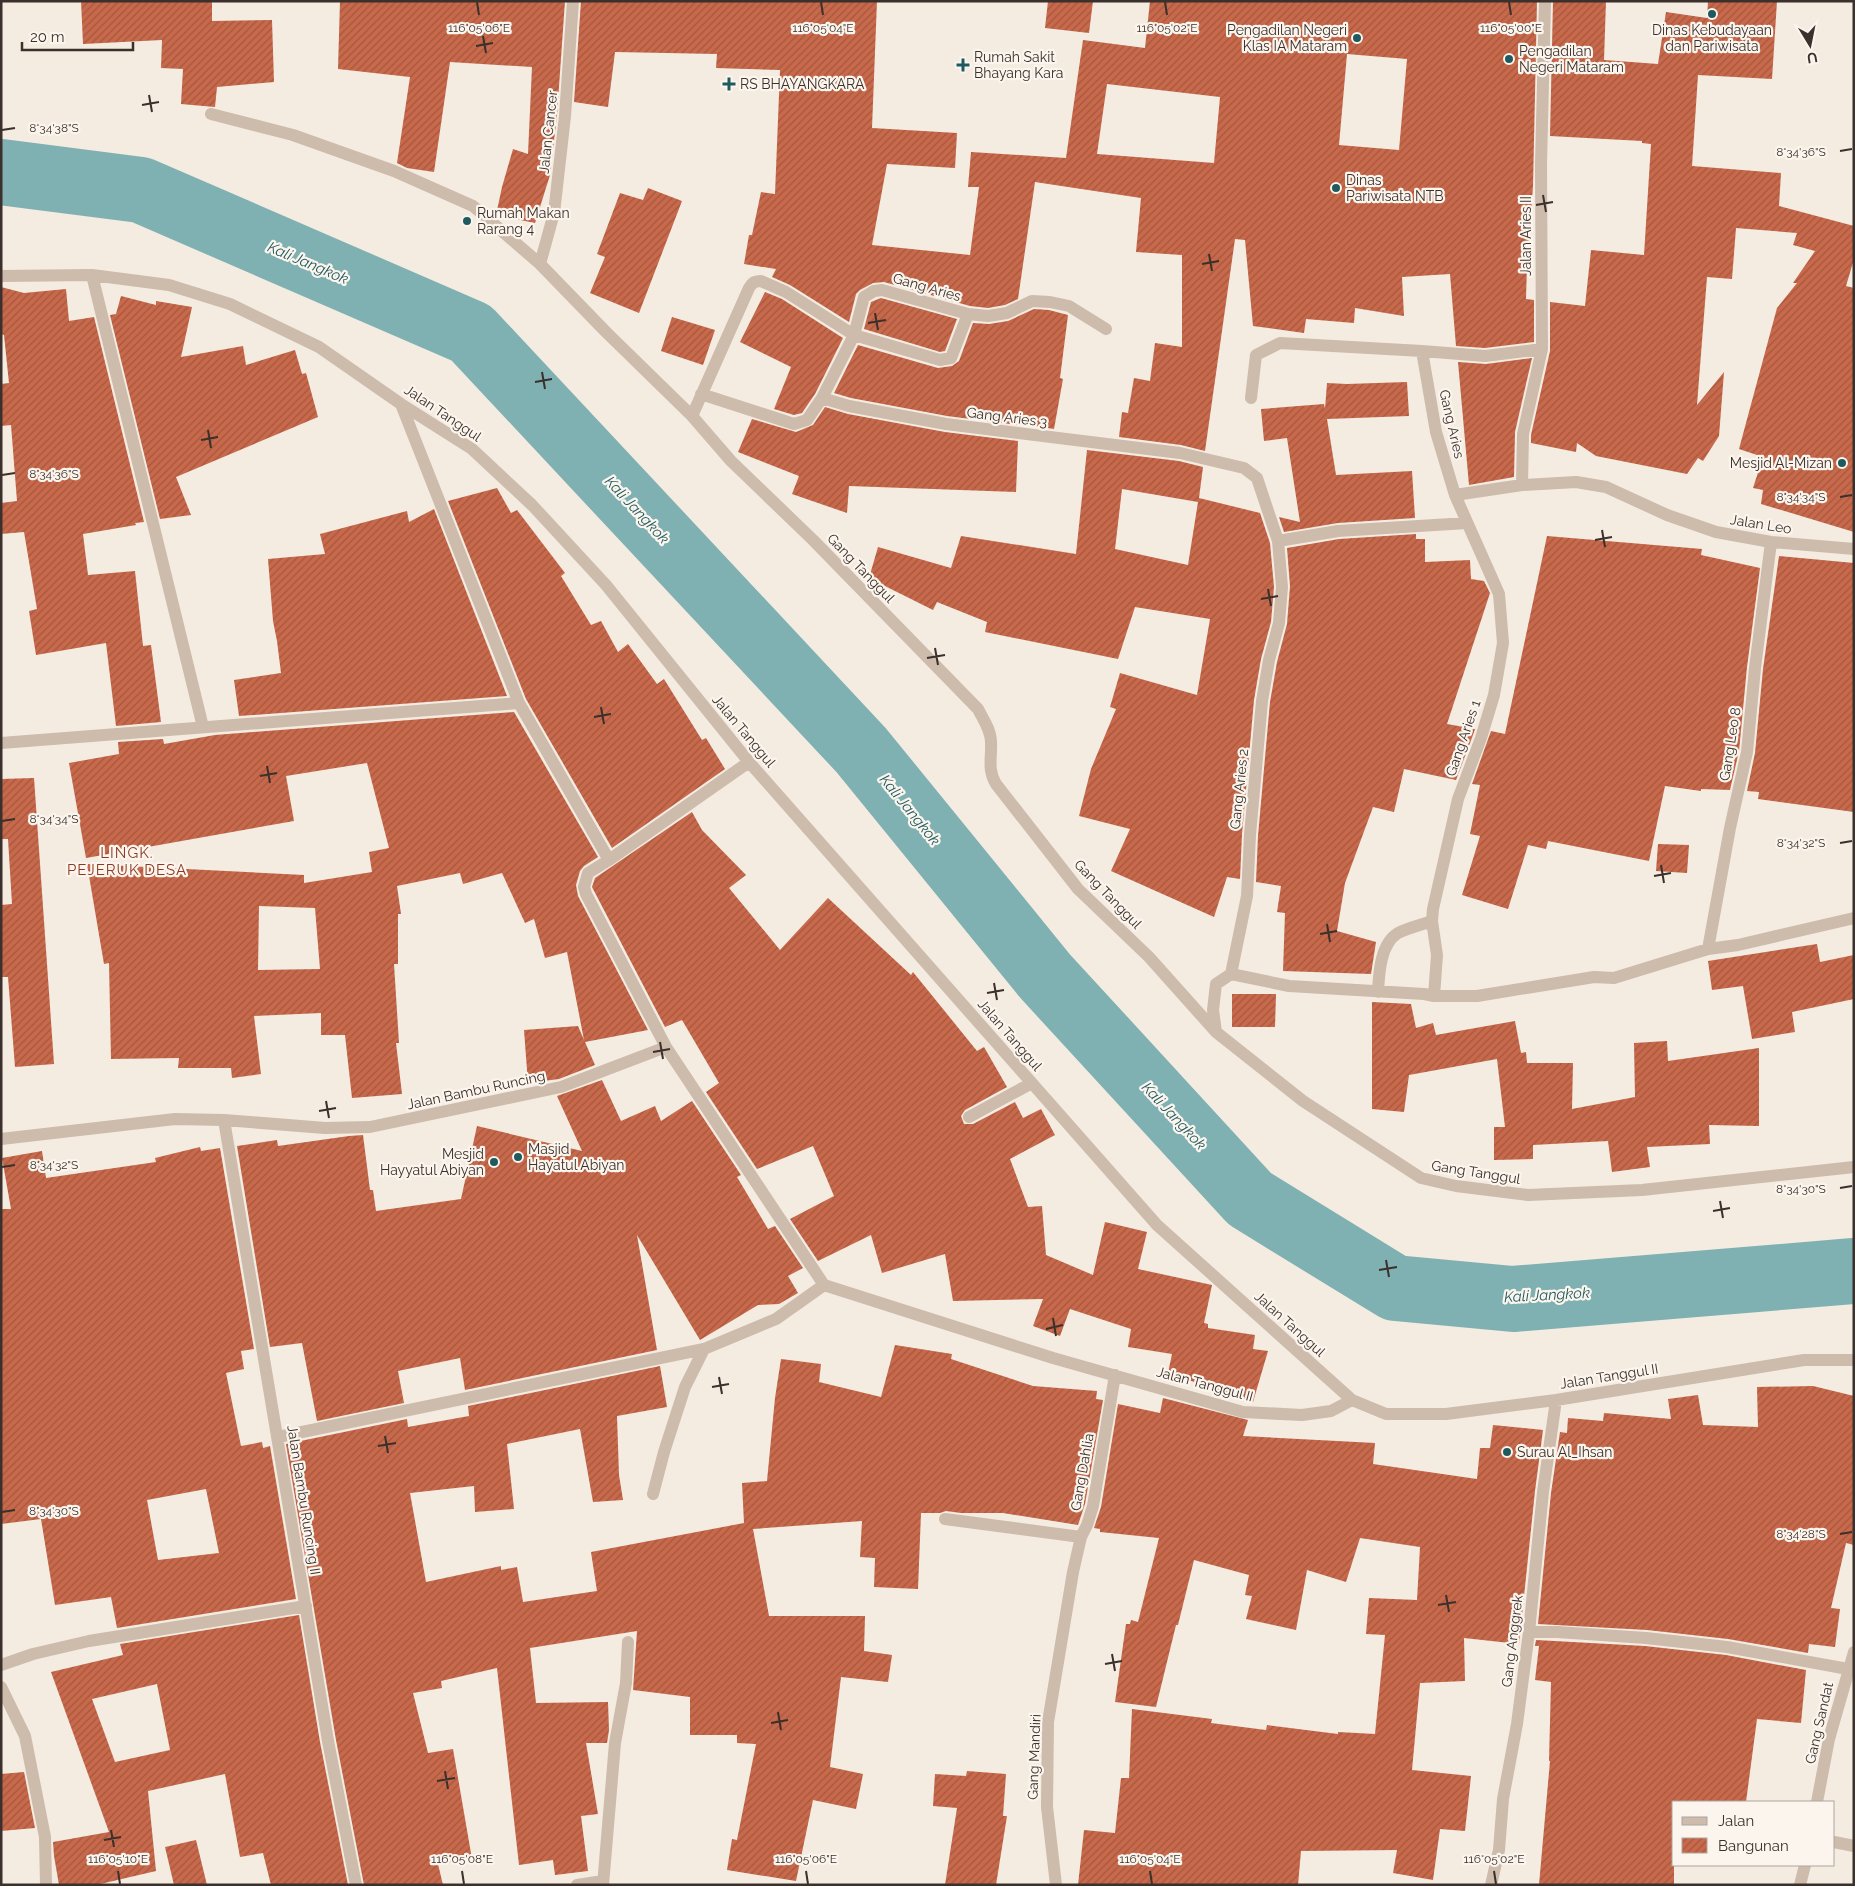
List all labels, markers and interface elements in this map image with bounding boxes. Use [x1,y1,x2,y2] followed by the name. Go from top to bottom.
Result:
[1706,8,1718,20] marker: Dinas Kebudayaan dan Pariwisata
[22,20,134,52] scale bar
[1785,20,1835,70] north arrow
[448,21,510,35] text: 116°05'06"E
[792,21,854,35] text: 116°05'04"E
[1136,21,1198,35] text: 116°05'02"E
[1480,21,1542,35] text: 116°05'00"E
[1227,22,1347,54] place label: Pengadilan Negeri Klas IA Mataram
[1652,22,1772,54] place label: Dinas Kebudayaan dan Pariwisata
[30,28,65,46] text: 20 m
[1351,32,1363,44] marker: Pengadilan Negeri Klas IA Mataram
[1519,43,1624,75] place label: Pengadilan Negeri Mataram
[974,49,1063,81] place label: Rumah Sakit Bhayang Kara
[1806,49,1819,67] text: U
[1503,53,1515,65] marker: Pengadilan Negeri Mataram
[956,58,970,72] marker: Rumah Sakit Bhayang Kara
[740,76,865,92] place label: RS BHAYANGKARA
[722,77,736,91] marker: RS BHAYANGKARA
[536,90,560,174] street label: Jalan Cancer
[29,121,79,135] text: 8°34'38"S
[1776,145,1826,159] text: 8°34'36"S
[1346,172,1444,204] place label: Dinas Pariwisata NTB
[1330,182,1342,194] marker: Dinas Pariwisata NTB
[1518,196,1534,276] street label: Jalan Aries II
[477,205,570,237] place label: Rumah Makan Rarang 4
[461,215,473,227] marker: Rumah Makan Rarang 4
[265,238,351,288] water label: Kali Jangkok
[891,270,963,304] street label: Gang Aries
[402,381,485,445] street label: Jalan Tanggul
[1436,388,1468,460] street label: Gang Aries
[966,404,1048,430] street label: Gang Aries 3
[1730,455,1832,471] place label: Mesjid Al-Mizan
[1836,457,1848,469] marker: Mesjid Al-Mizan
[29,467,79,481] text: 8°34'36"S
[601,472,673,548] water label: Kali Jangkok
[1776,490,1826,504] text: 8°34'34"S
[1729,511,1793,537] street label: Jalan Leo
[824,530,898,606] street label: Gang Tanggul
[709,692,779,770] street label: Jalan Tanggul
[1442,698,1484,778] street label: Gang Aries 1
[1716,706,1744,782] street label: Gang Leo 8
[1227,748,1251,830] street label: Gang Aries 2
[876,771,944,849] water label: Kali Jangkok
[29,812,79,826] text: 8°34'34"S
[1777,836,1825,850] text: 8°34'32"S
[67,844,187,879] district label: LINGK. PEJERUK DESA
[1071,856,1145,932] street label: Gang Tanggul
[975,996,1045,1074] street label: Jalan Tanggul
[405,1068,547,1112] street label: Jalan Bambu Runcing
[1138,1078,1210,1154] water label: Kali Jangkok
[528,1141,625,1173] place label: Masjid Hayatul Abiyan
[380,1146,484,1178] place label: Mesjid Hayyatul Abiyan
[512,1151,524,1163] marker: Masjid Hayatul Abiyan
[488,1156,500,1168] marker: Mesjid Hayyatul Abiyan
[1430,1157,1522,1187] street label: Gang Tanggul
[30,1158,78,1172] text: 8°34'32"S
[1776,1182,1826,1196] text: 8°34'30"S
[1504,1284,1590,1306] water label: Kali Jangkok
[1251,1288,1329,1360] street label: Jalan Tanggul
[1559,1360,1659,1392] street label: Jalan Tanggul II
[1155,1363,1255,1405] street label: Jalan Tanggul II
[284,1424,324,1576] street label: Jalan Bambu Runcing II
[1067,1432,1097,1512] street label: Gang Dahlia
[1517,1444,1612,1460] place label: Surau Al_Ihsan
[1501,1446,1513,1458] marker: Surau Al_Ihsan
[29,1504,79,1518] text: 8°34'30"S
[1776,1527,1826,1541] text: 8°34'28"S
[1498,1593,1526,1688] street label: Gang Anggrek
[1802,1680,1836,1765] street label: Gang Sandat
[1025,1714,1043,1800] street label: Gang Mandiri
[1672,1801,1835,1866] legend
[1718,1812,1754,1830] text: Jalan
[1718,1837,1789,1855] text: Bangunan
[88,1852,148,1866] text: 116°05'10"E
[431,1852,493,1866] text: 116°05'08"E
[775,1852,837,1866] text: 116°05'06"E
[1119,1852,1181,1866] text: 116°05'04"E
[1463,1852,1525,1866] text: 116°05'02"E

